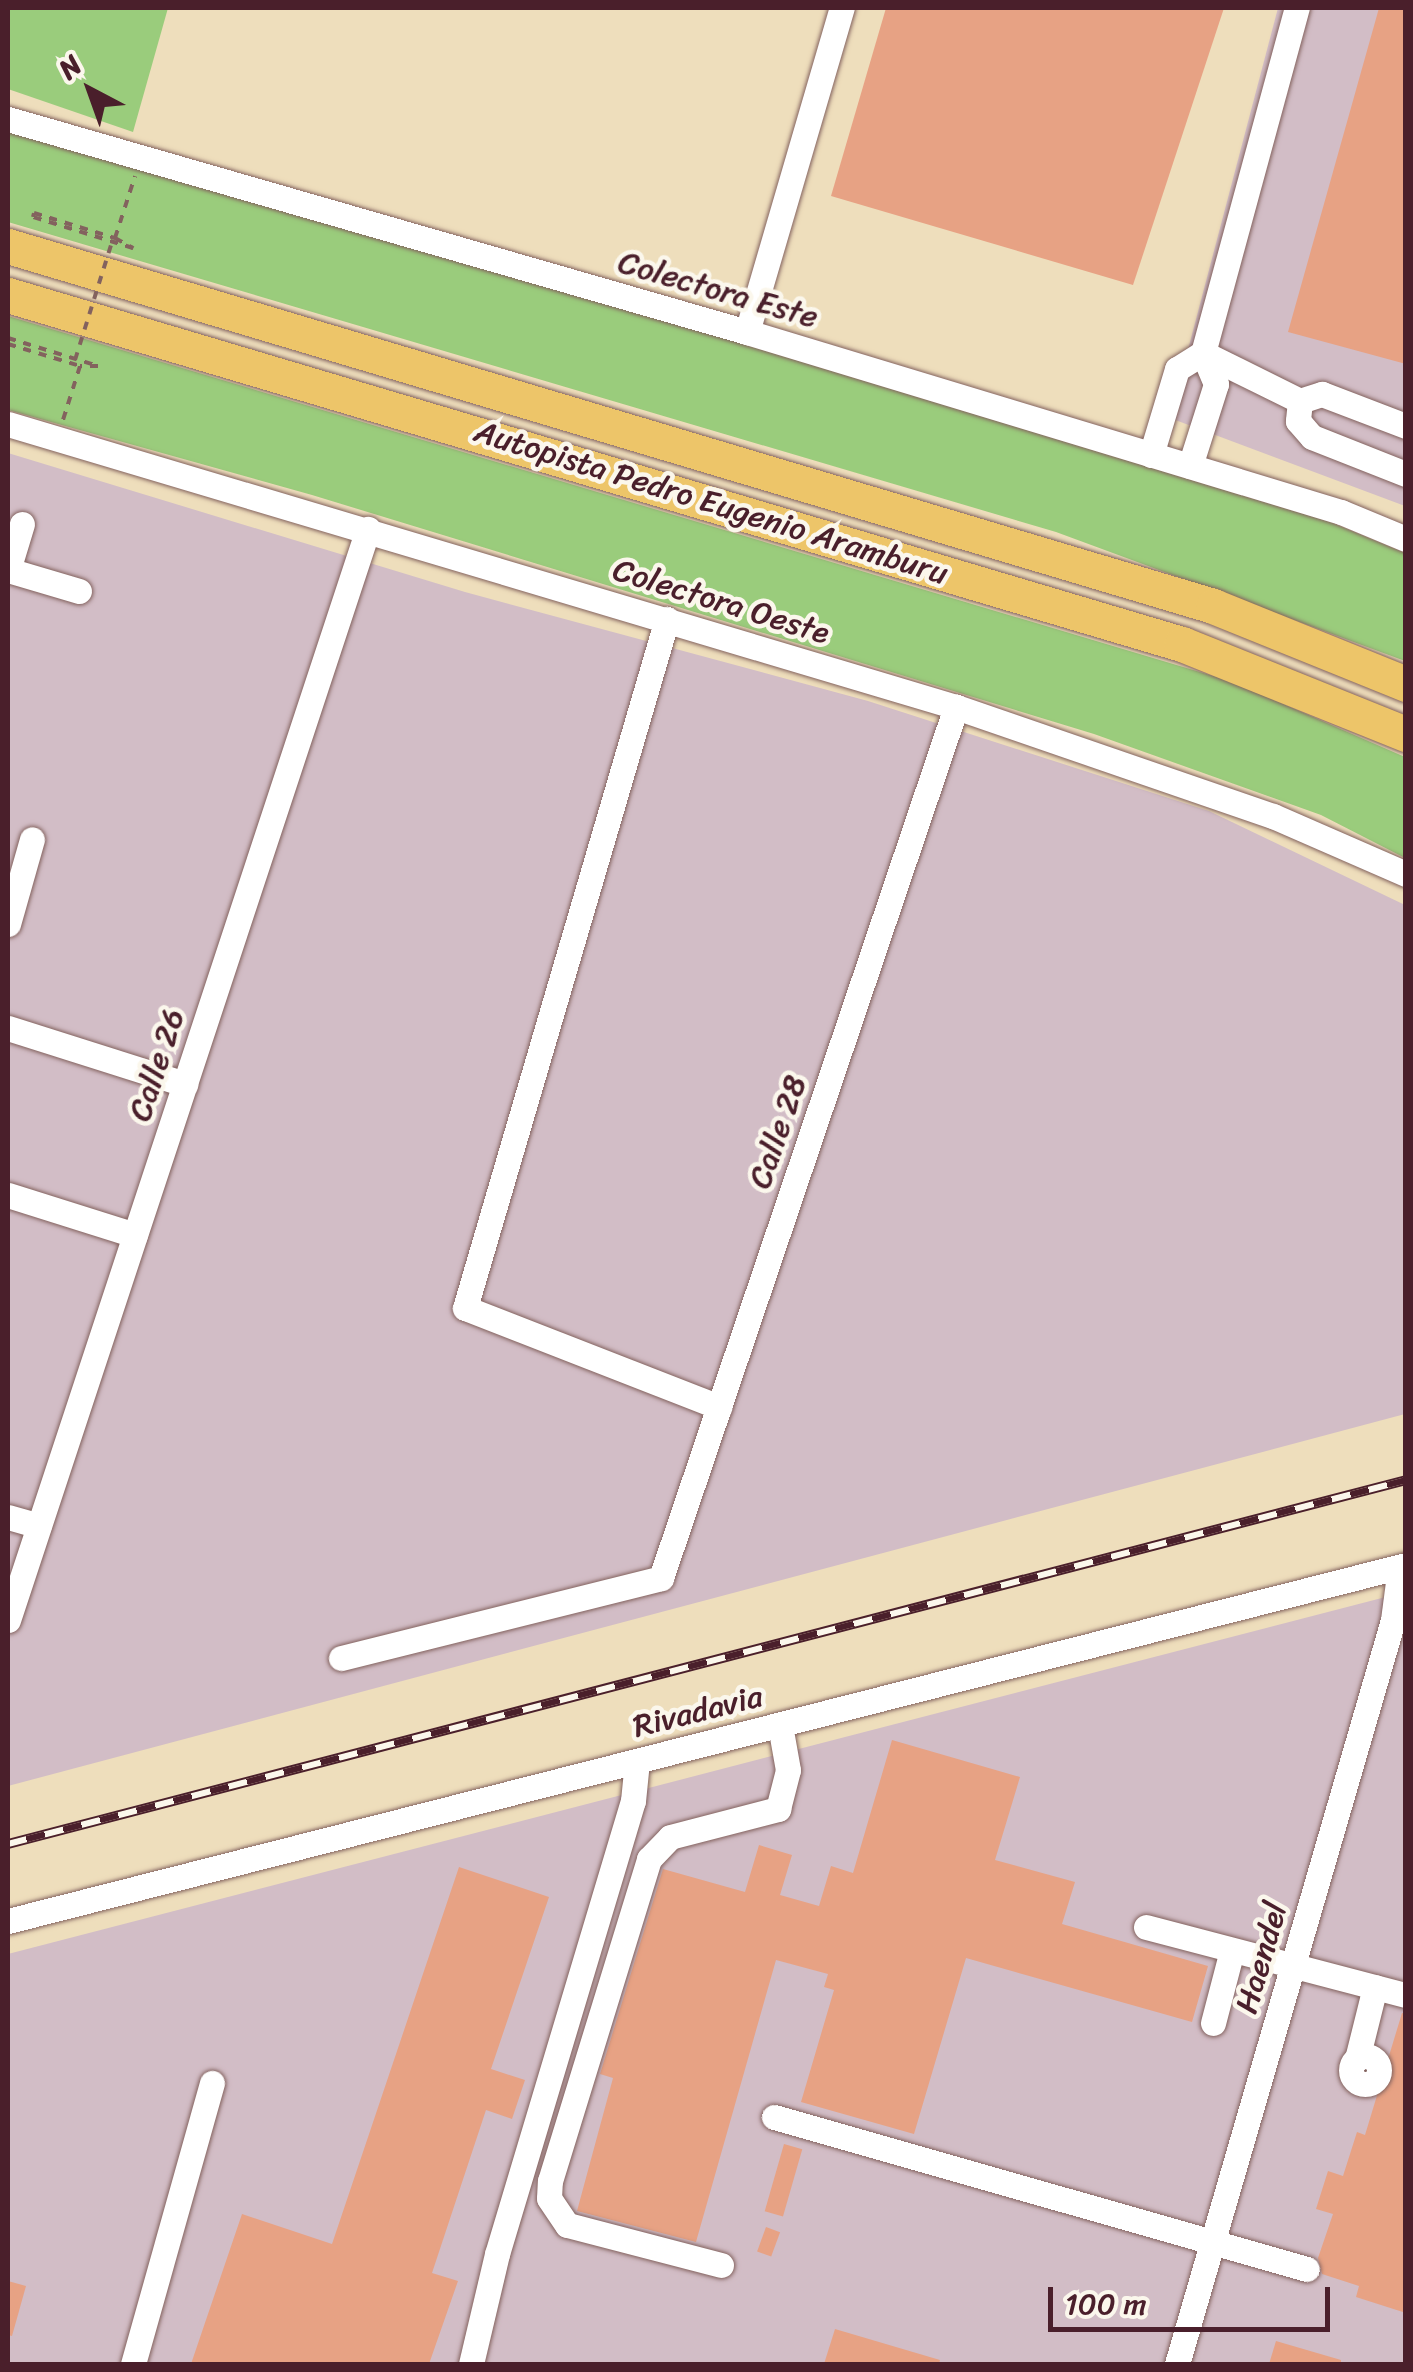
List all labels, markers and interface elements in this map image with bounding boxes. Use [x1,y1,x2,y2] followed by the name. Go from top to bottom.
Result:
[40,40,140,140] north arrow
[47,42,93,92] text: N
[613,243,823,337] street label: Colectora Este
[469,413,953,593] street label: Autopista Pedro Eugenio Aramburu
[607,551,835,653] street label: Colectora Oeste
[121,1004,193,1126] street label: Calle 26
[741,1071,815,1193] street label: Calle 28
[629,1677,767,1747] street label: Rivadavia
[1228,1898,1296,2018] street label: Haendel
[1053,2267,1336,2329] scale bar
[1065,2277,1147,2331] text: 100 m

